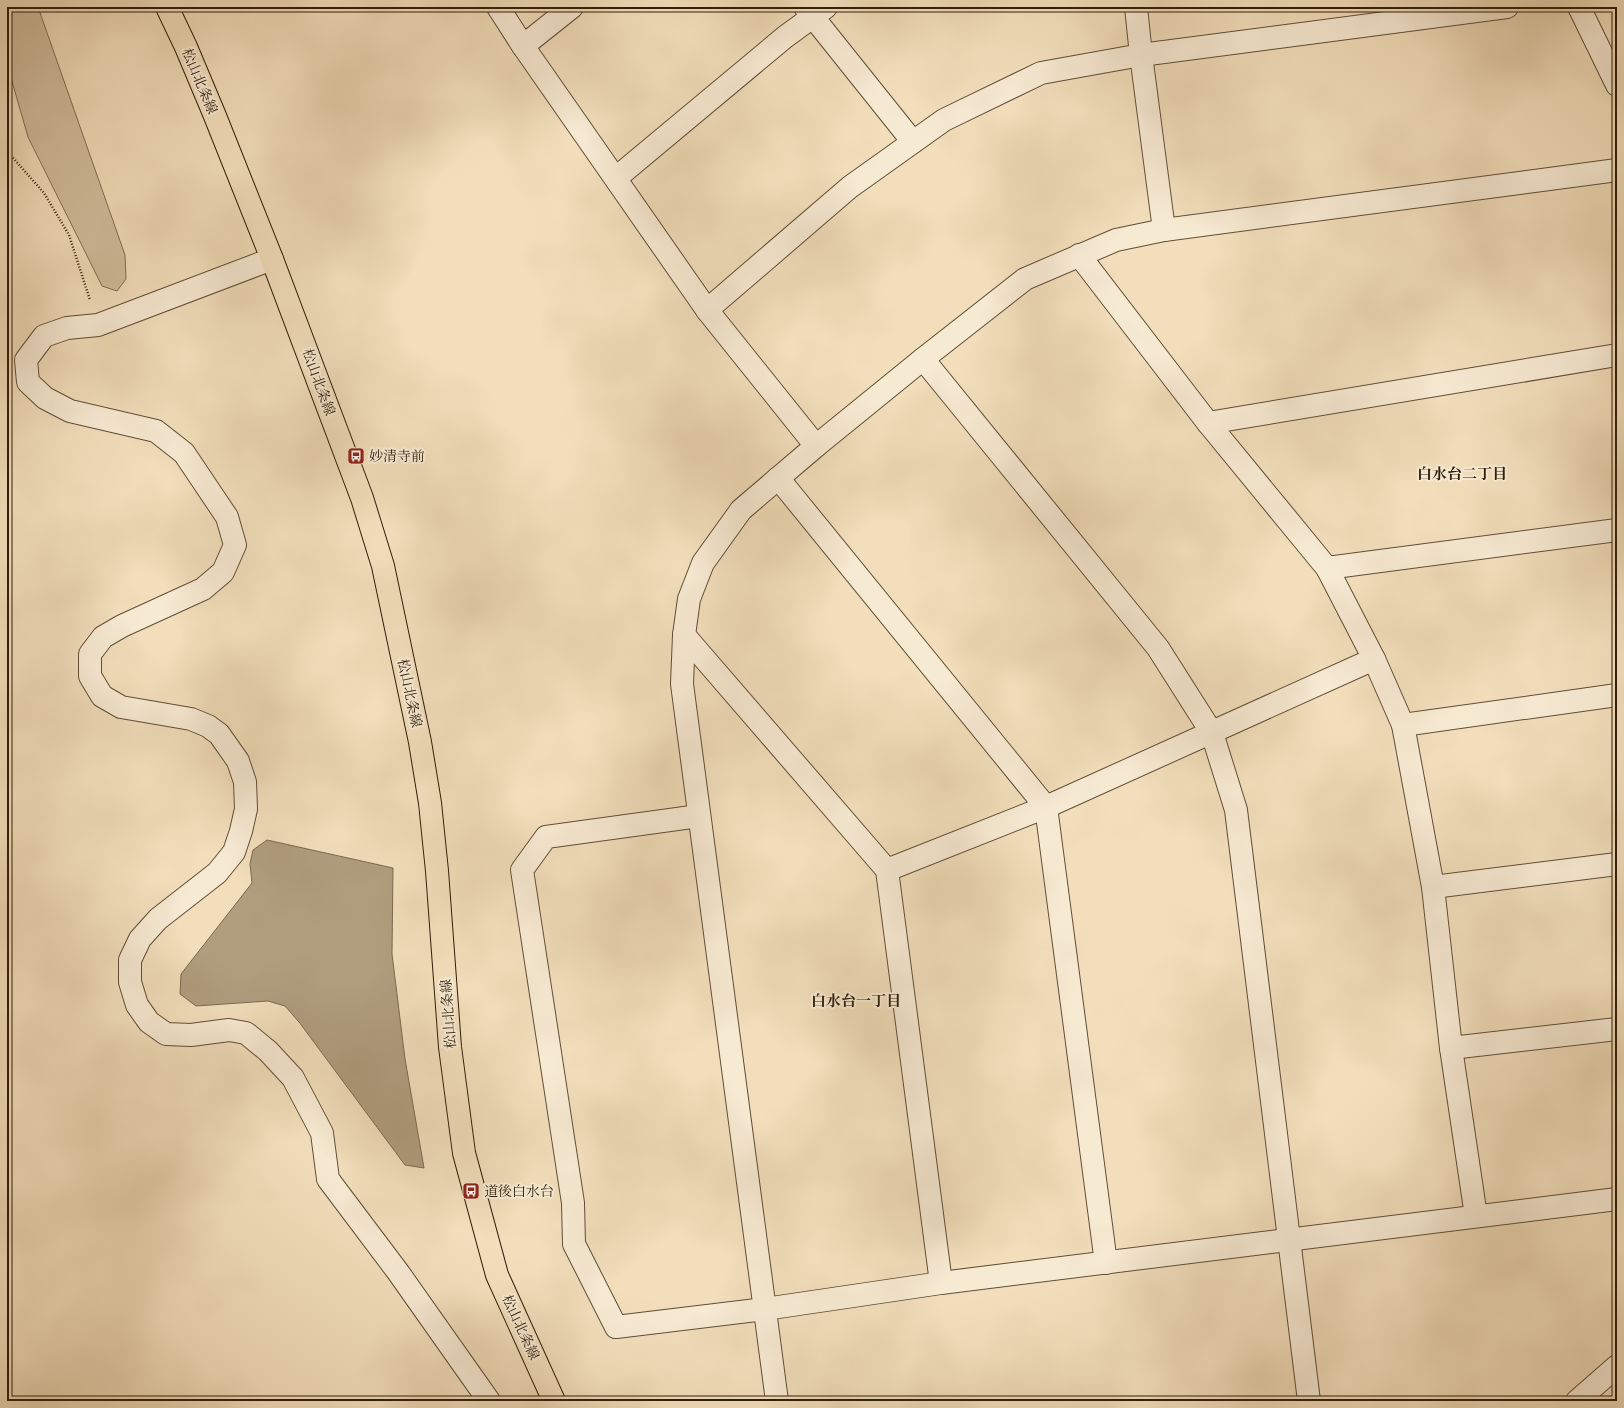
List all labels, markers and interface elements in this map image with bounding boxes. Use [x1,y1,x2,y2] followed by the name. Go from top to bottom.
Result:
[177,45,223,117] street label: 松山北条線
[298,346,340,418] street label: 松山北条線
[346,446,366,466] bus stop icon: 妙清寺前
[369,446,425,466] place label: 妙清寺前
[1417,463,1507,484] district label: 白水台二丁目
[393,657,427,729] street label: 松山北条線
[436,978,460,1050] street label: 松山北条線
[811,990,901,1011] district label: 白水台一丁目
[461,1181,481,1201] bus stop icon: 道後白水台
[484,1181,554,1201] place label: 道後白水台
[497,1291,545,1363] street label: 松山北条線

